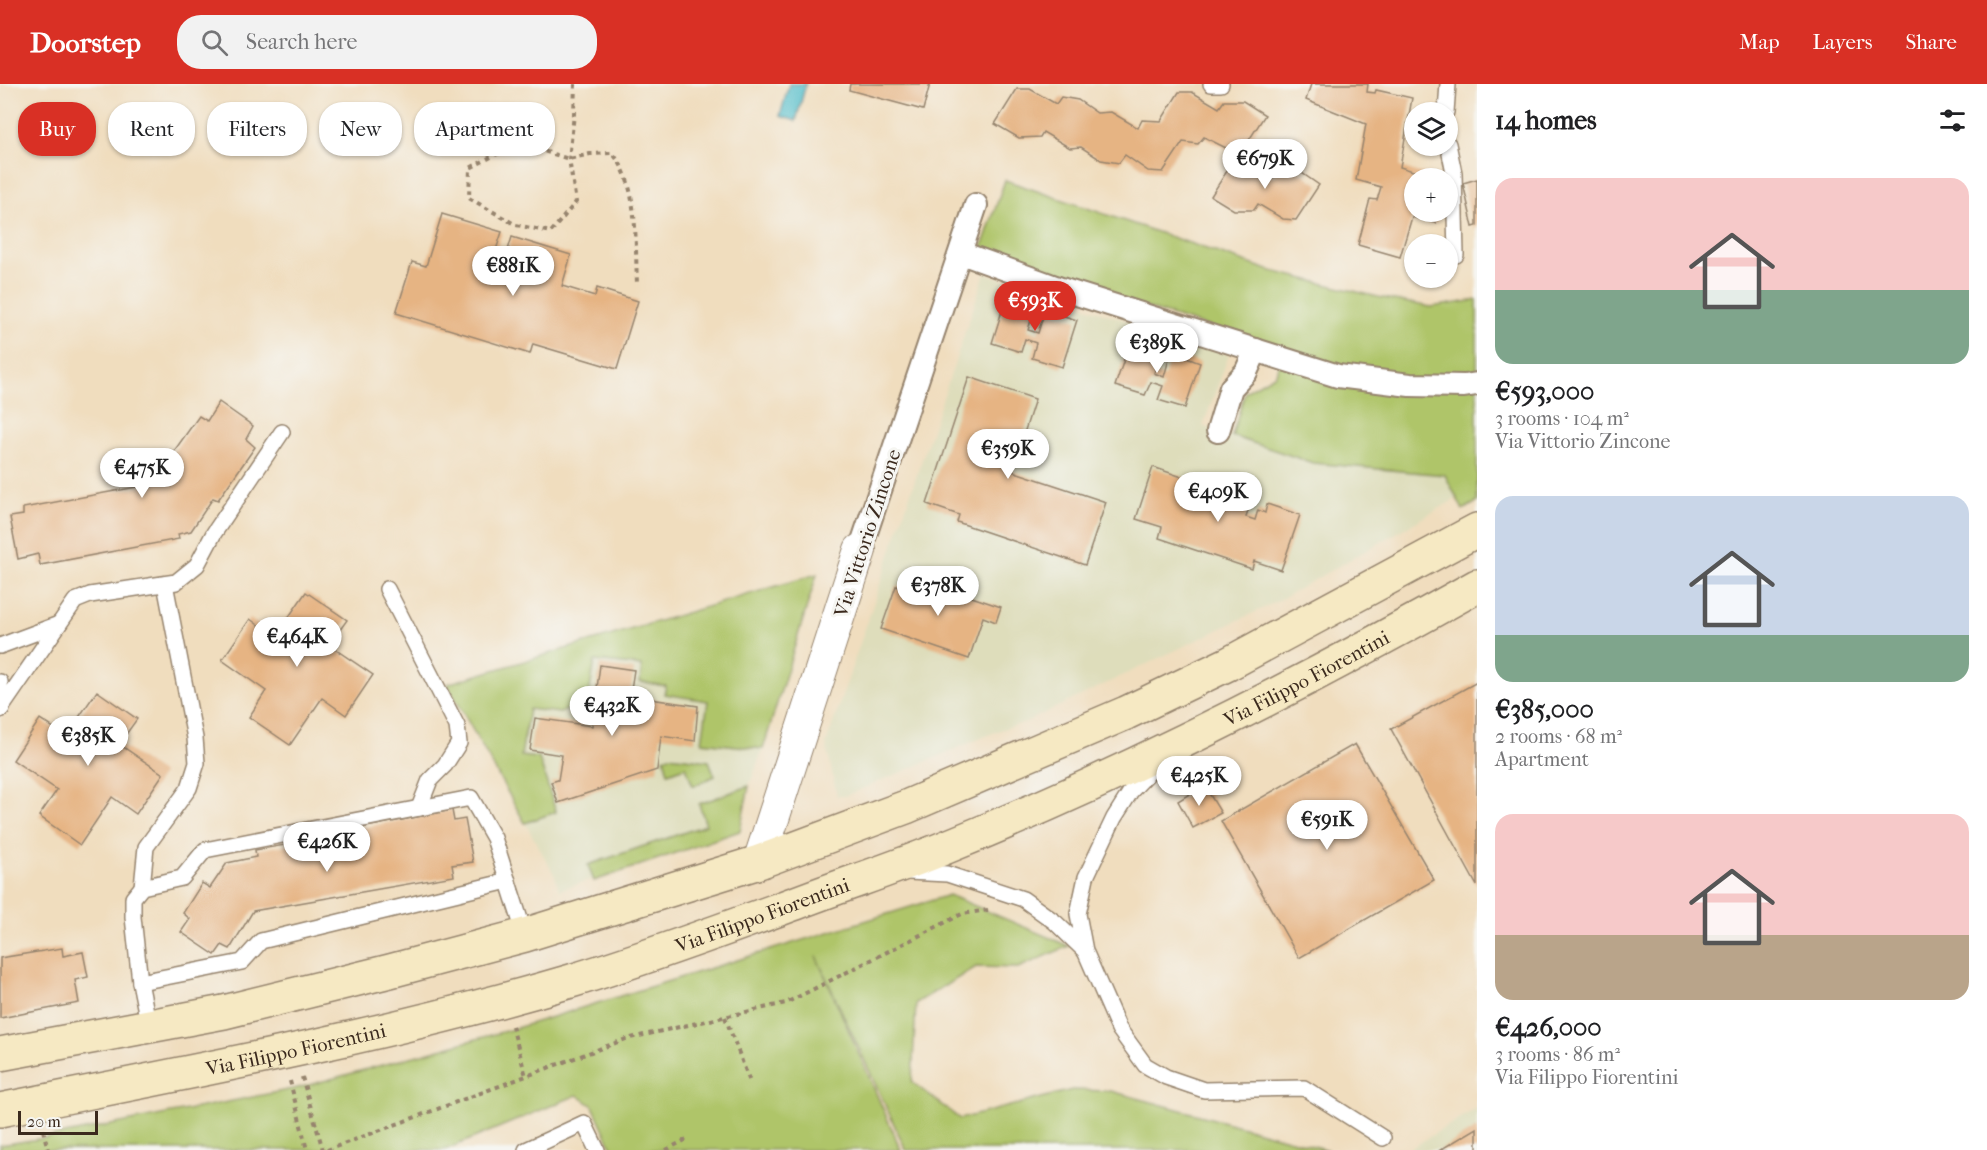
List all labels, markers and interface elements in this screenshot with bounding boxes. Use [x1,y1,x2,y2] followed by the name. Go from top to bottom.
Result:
[177,15,597,69] search box
[30,26,141,59] text: Doorstep
[198,26,231,59] icon: search
[246,29,357,55] text: Search here
[1739,30,1780,54] text: Map
[1813,30,1872,54] text: Layers
[1905,30,1957,54] text: Share
[18,102,96,156] chip: Buy
[108,102,195,156] chip: Rent
[207,102,307,156] chip: Filters
[319,102,402,156] chip: New
[414,102,555,156] chip: Apartment
[1404,102,1458,288] map controls
[1404,102,1458,156] button: layers
[1936,104,1969,137] icon: filters
[1495,105,1597,136] text: 14 homes
[1223,139,1307,190] pin: €679K
[1236,147,1294,170] text: €679K
[1404,168,1458,222] button: +
[1678,217,1786,325] icon: home
[1404,234,1458,288] button: −
[471,246,555,297] pin: €881K
[486,254,540,277] text: €881K
[993,281,1077,332] pin: €593K
[1008,289,1062,312] text: €593K
[1115,323,1199,374] pin: €389K
[1129,331,1185,354] text: €389K
[1495,376,1594,407] text: €593,000
[1495,407,1629,430] text: 3 rooms · 104 m²
[966,429,1050,480] pin: €359K
[1495,430,1670,453] text: Via Vittorio Zincone
[981,437,1035,460] text: €359K
[829,446,906,621] street label: Via Vittorio Zincone
[100,448,184,499] pin: €475K
[114,456,170,479] text: €475K
[1176,472,1260,523] pin: €409K
[1188,480,1248,503] text: €409K
[1678,535,1786,643] icon: home
[896,566,980,617] pin: €378K
[911,574,965,597] text: €378K
[255,617,339,668] pin: €464K
[267,625,327,648] text: €464K
[1219,626,1393,732] street label: Via Filippo Fiorentini
[570,686,654,737] pin: €432K
[584,694,640,717] text: €432K
[1495,694,1594,725] text: €385,000
[46,716,130,767] pin: €385K
[61,724,115,747] text: €385K
[1495,725,1622,748] text: 2 rooms · 68 m²
[1495,748,1589,771] text: Apartment
[1157,756,1241,807] pin: €425K
[1170,764,1228,787] text: €425K
[1285,800,1369,851] pin: €591K
[1301,808,1353,831] text: €591K
[285,822,369,873] pin: €426K
[297,830,357,853] text: €426K
[1678,853,1786,961] icon: home
[671,873,853,958] street label: Via Filippo Fiorentini
[1495,1012,1602,1043] text: €426,000
[203,1019,388,1081] street label: Via Filippo Fiorentini
[1495,1043,1620,1066] text: 3 rooms · 86 m²
[1495,1066,1678,1089] text: Via Filippo Fiorentini
[18,1108,98,1136] scale bar
[27,1112,61,1131] text: 20 m

